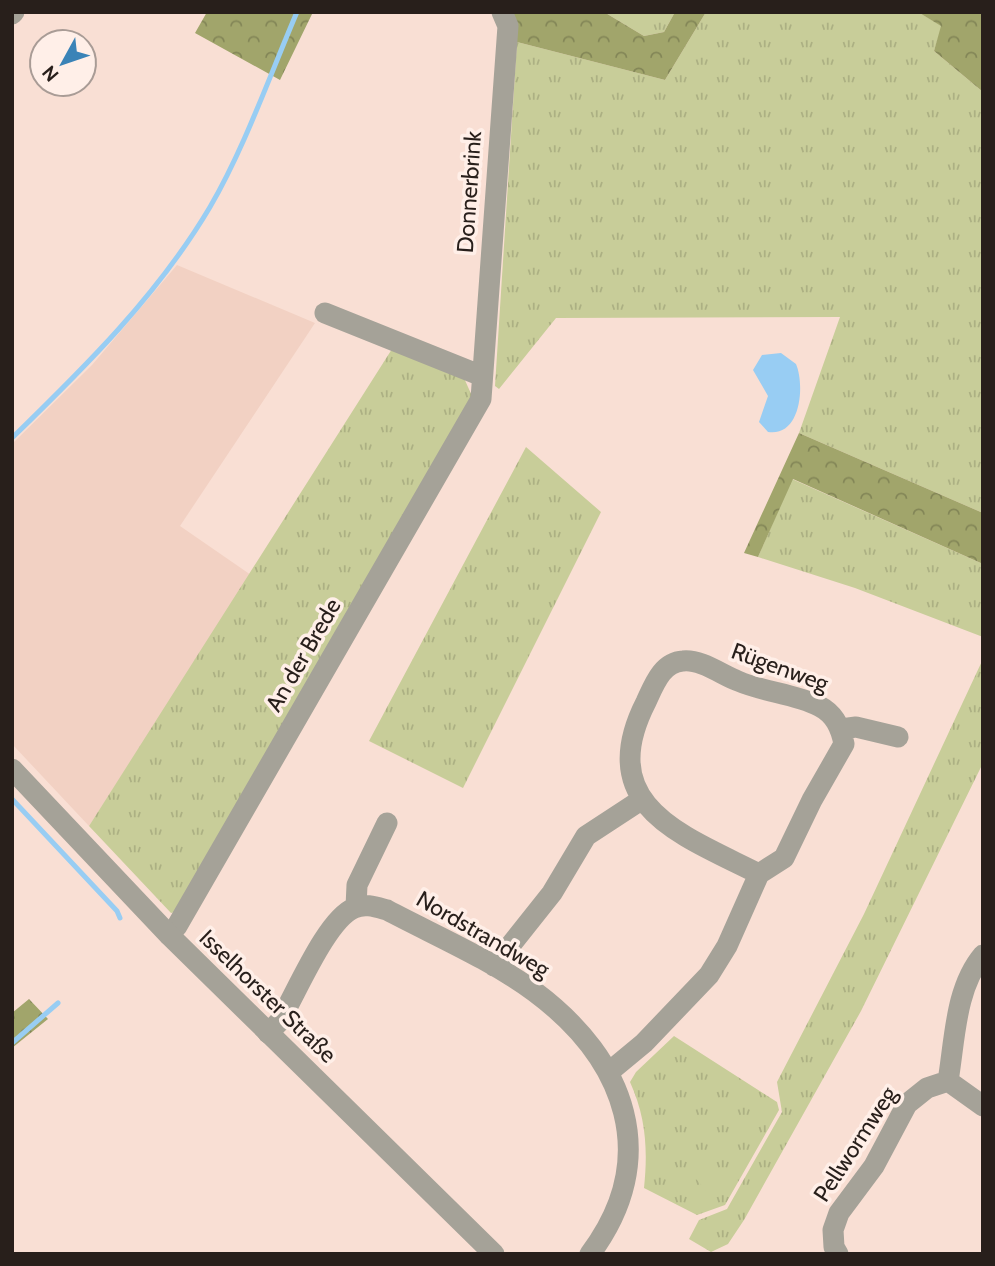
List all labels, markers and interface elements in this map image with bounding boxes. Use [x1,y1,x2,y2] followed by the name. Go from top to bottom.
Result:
[28,28,98,98] north arrow
[37,61,63,86] text: N
[451,129,487,254] street label: Donnerbrink
[259,593,347,717] street label: An der Brede
[728,637,833,698] street label: Rügenweg
[411,885,555,984] street label: Nordstrandweg
[194,924,342,1069] street label: Isselhorster Straße
[807,1081,903,1207] street label: Pellwormweg

